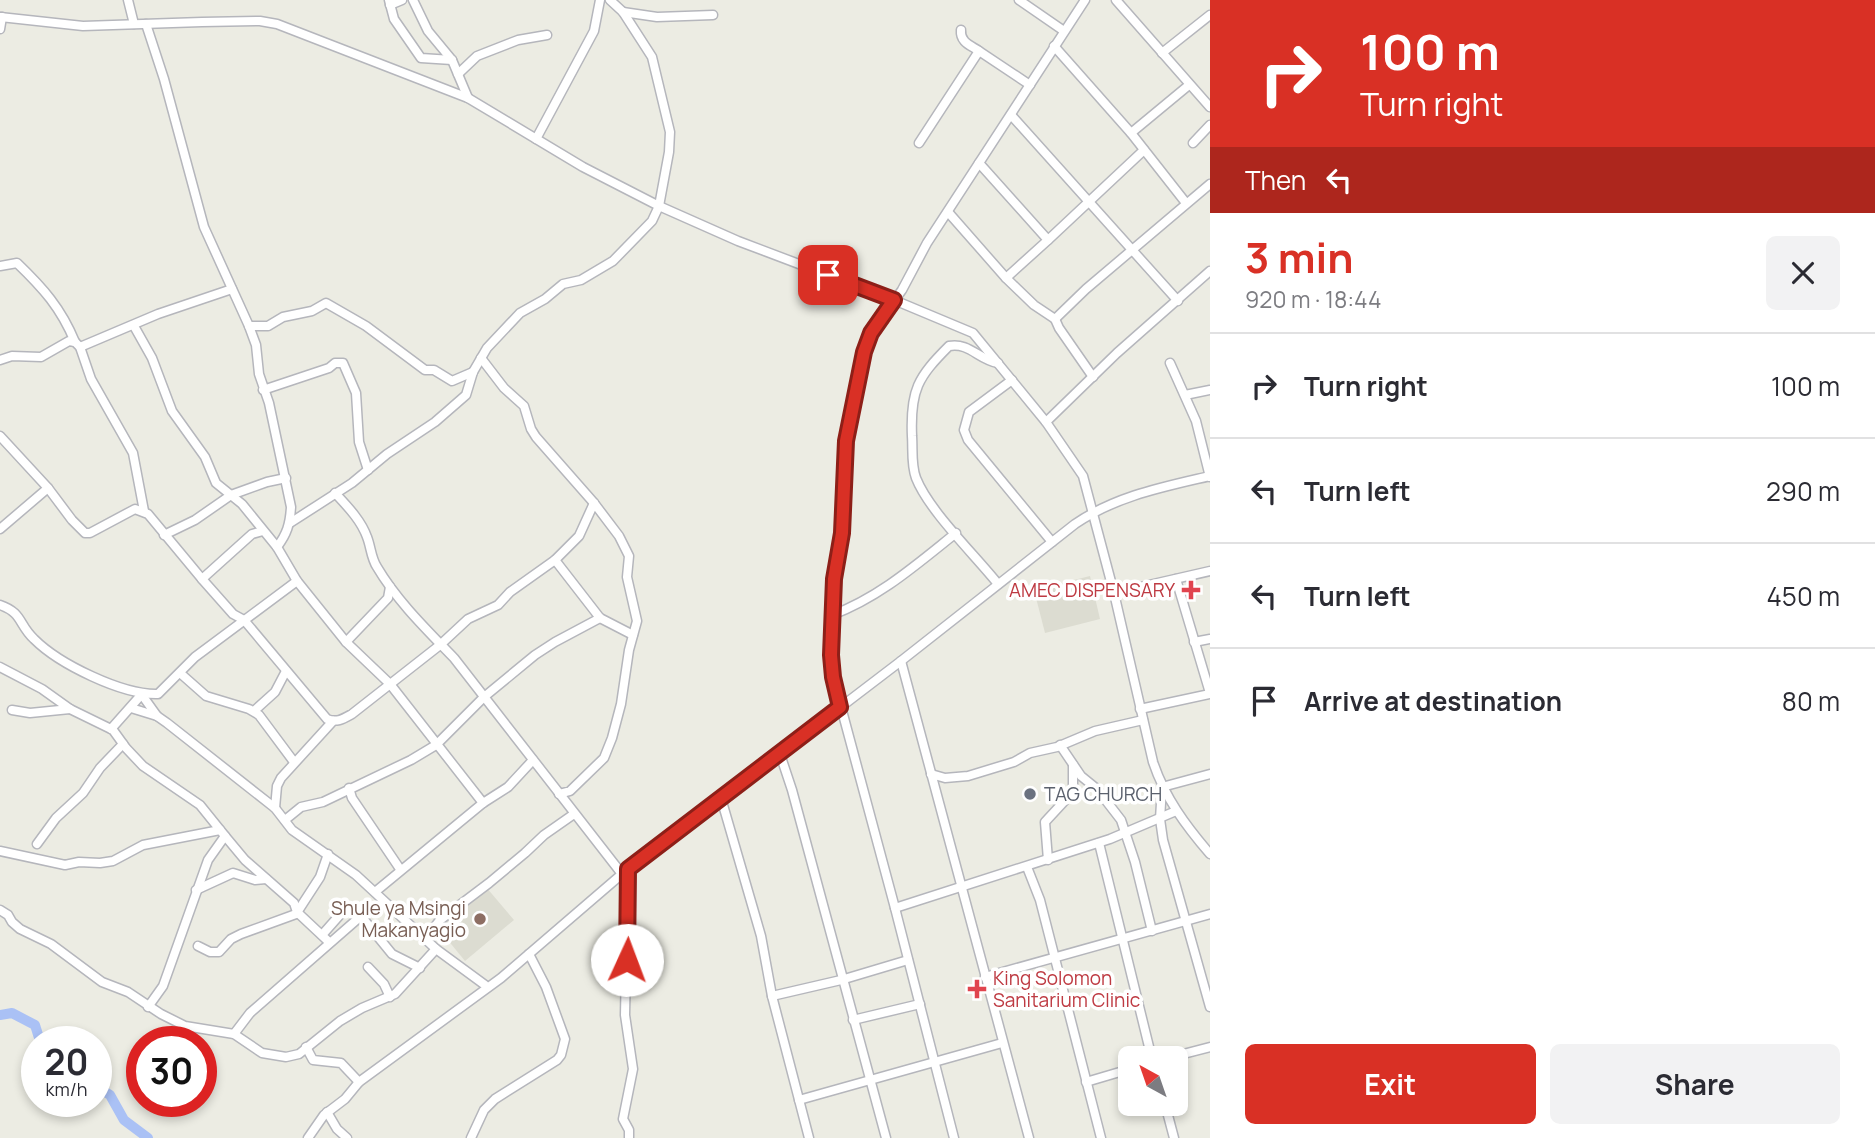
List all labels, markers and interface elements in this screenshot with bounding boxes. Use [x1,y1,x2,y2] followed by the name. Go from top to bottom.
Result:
[1360,18,1500,85] text: 100 m
[1245,28,1336,119] icon: right
[1360,82,1503,126] text: Turn right
[1320,161,1358,199] icon: left
[1245,162,1306,198] text: Then
[1245,228,1354,286] text: 3 min
[1766,236,1840,310] button: close
[798,245,858,305] pin
[809,256,847,294] icon: arrive
[1245,283,1381,315] text: 920 m · 18:44
[1245,367,1283,405] icon: right
[1304,368,1428,404] text: Turn right
[1771,368,1840,404] text: 100 m
[1245,472,1283,510] icon: left
[1304,473,1411,509] text: Turn left
[1766,473,1840,509] text: 290 m
[1009,577,1175,603] place label: AMEC DISPENSARY
[1245,577,1283,615] icon: left
[1304,578,1411,614] text: Turn left
[1767,578,1840,614] text: 450 m
[1181,580,1201,600] marker: AMEC DISPENSARY
[1245,682,1283,720] icon: arrive
[1304,683,1562,719] text: Arrive at destination
[1782,683,1840,719] text: 80 m
[1044,781,1162,807] place label: TAG CHURCH
[1022,786,1038,802] marker: TAG CHURCH
[331,895,466,943] place label: Shule ya Msingi Makanyagio
[472,911,488,927] marker: Shule ya Msingi Makanyagio
[590,923,664,997] position arrow
[993,965,1140,1013] place label: King Solomon Sanitarium Clinic
[967,979,987,999] marker: King Solomon Sanitarium Clinic
[126,1026,217,1117] speed limit sign: 30
[45,1038,88,1086] text: 20
[1245,1044,1536,1124] button: Exit
[1550,1044,1840,1124] button: Share
[1118,1046,1188,1116] north arrow
[1118,1046,1188,1116] map controls
[46,1077,87,1101] text: km/h

